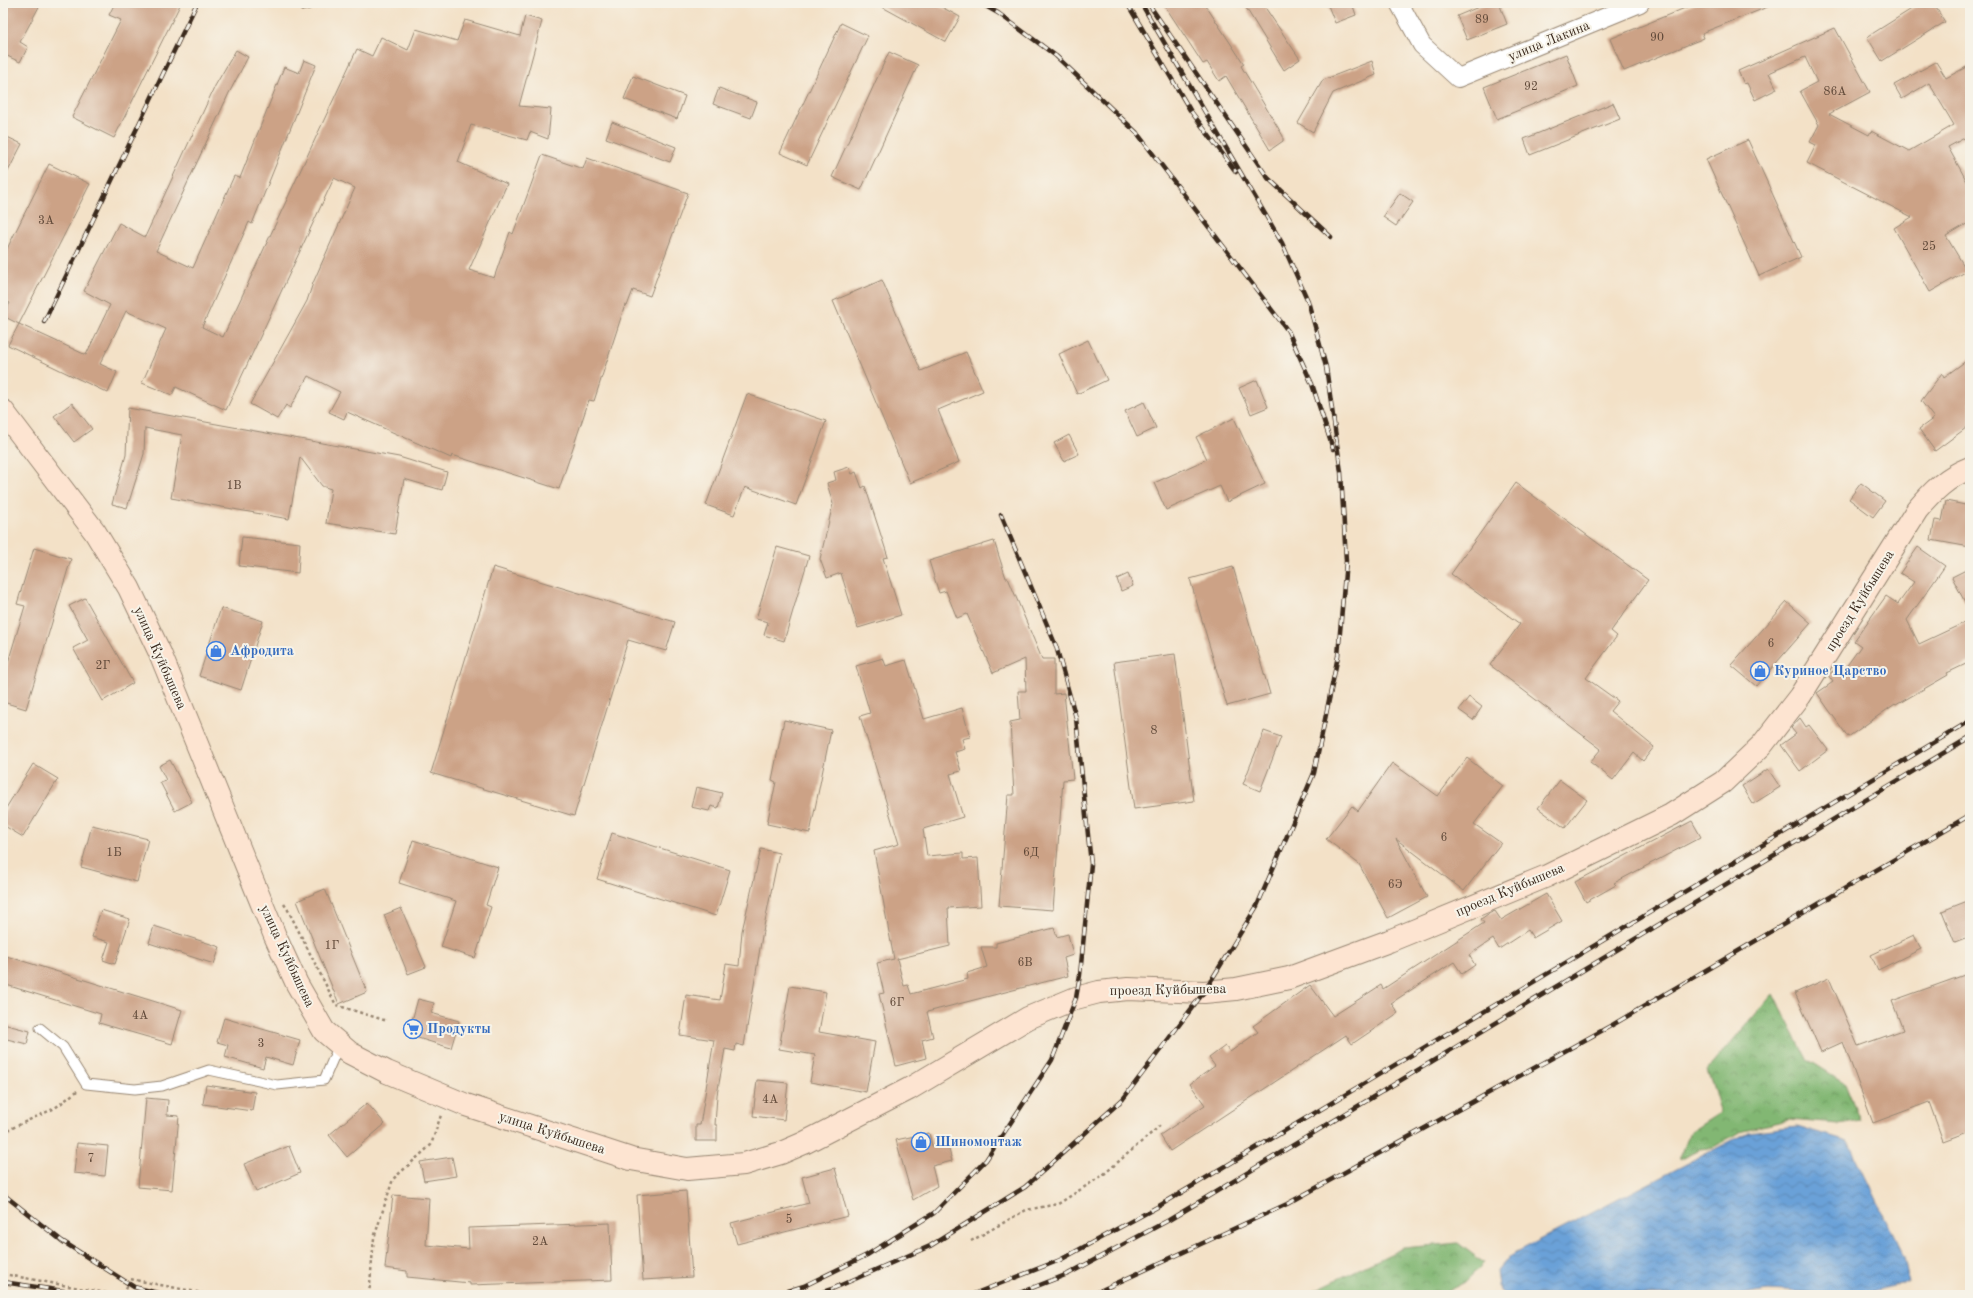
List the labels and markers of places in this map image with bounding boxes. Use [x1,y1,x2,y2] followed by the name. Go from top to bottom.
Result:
[205,640,227,662] shop icon: Афродита
[230,644,294,659] place label: Афродита
[1749,660,1771,682] shop icon: Куриное Царство
[1774,664,1886,678] place label: Куриное Царство
[402,1018,424,1040] supermarket icon: Продукты
[427,1022,491,1036] place label: Продукты
[910,1131,932,1153] shop icon: Шиномонтаж
[935,1135,1022,1149] place label: Шиномонтаж

